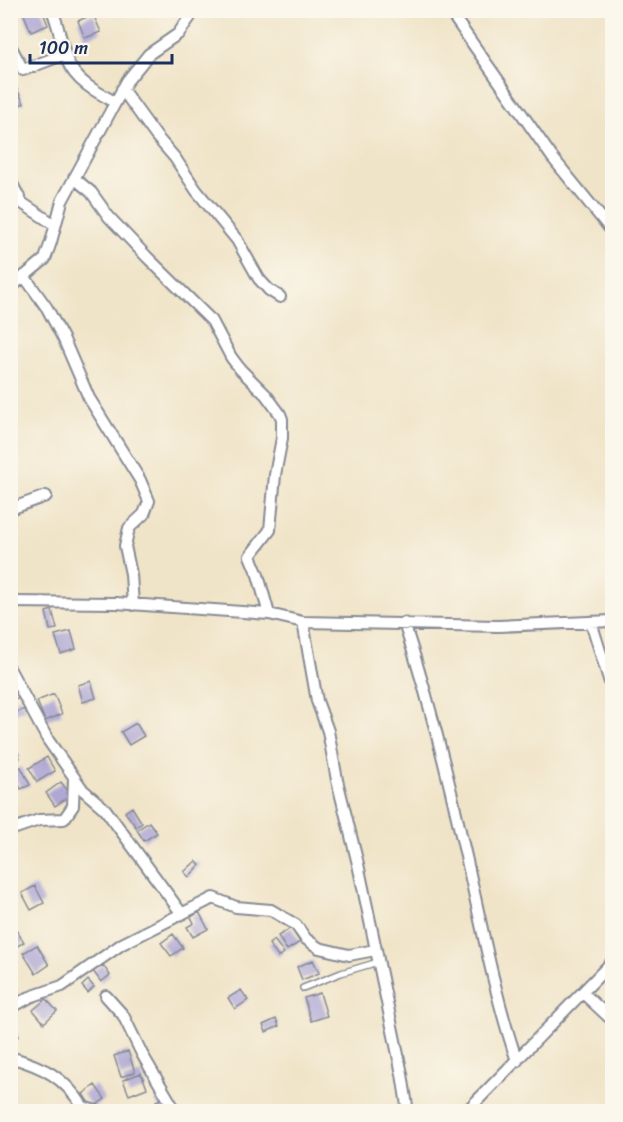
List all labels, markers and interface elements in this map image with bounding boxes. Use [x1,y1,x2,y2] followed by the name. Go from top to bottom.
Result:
[30,27,172,65] scale bar
[39,32,88,64] text: 100 m

